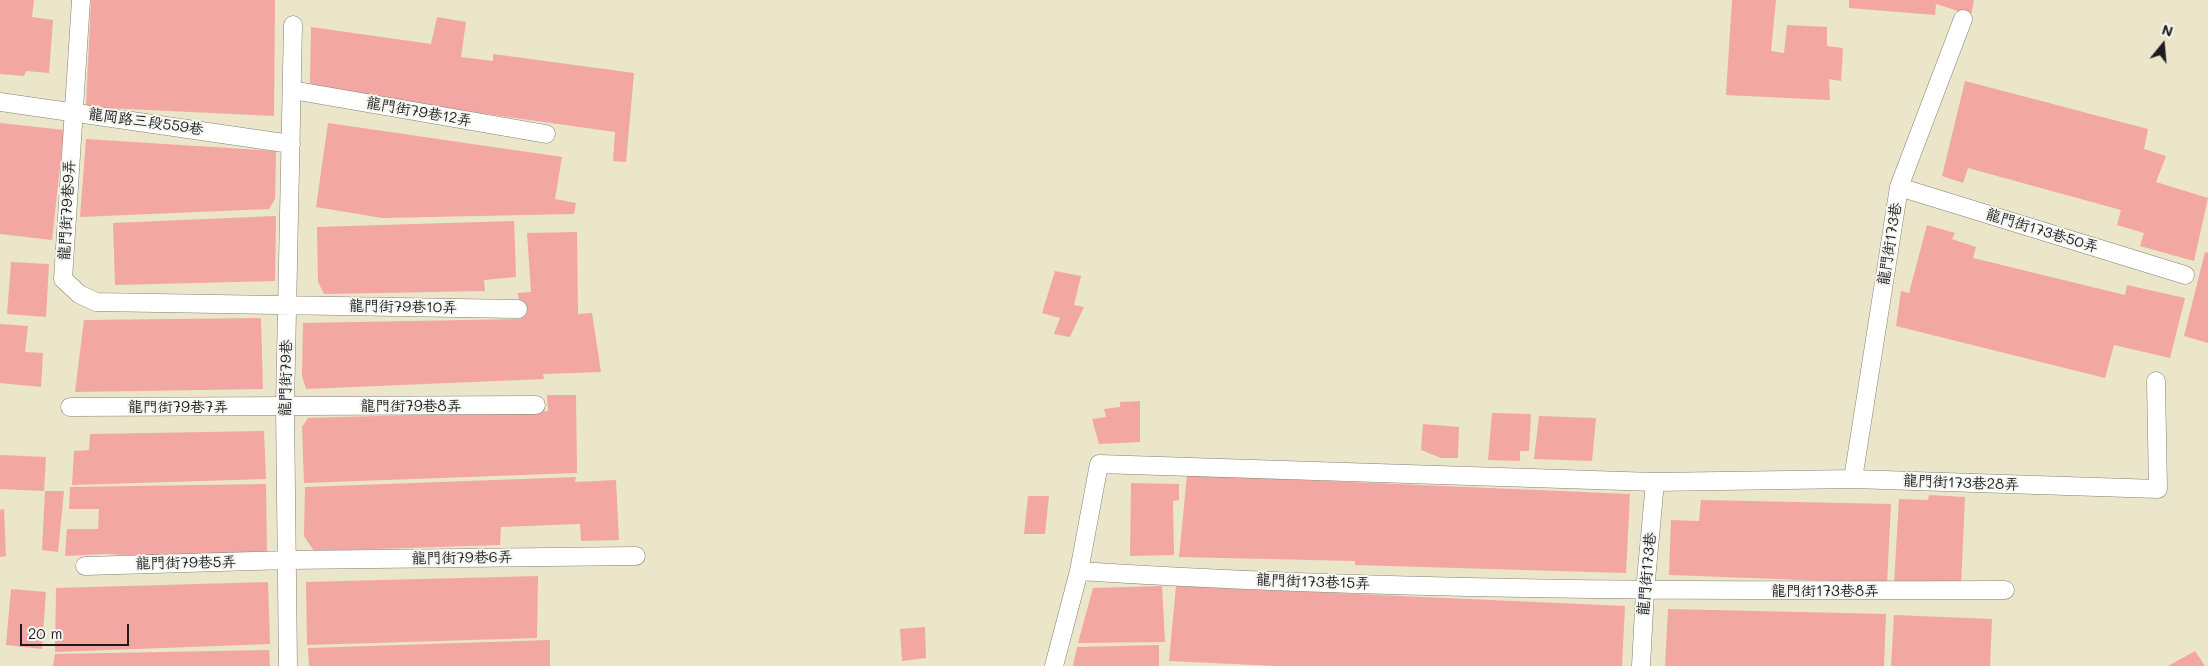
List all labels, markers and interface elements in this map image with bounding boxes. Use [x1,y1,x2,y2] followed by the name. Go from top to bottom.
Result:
[2138,20,2188,70] north arrow
[2160,20,2175,41] text: N
[365,94,473,130] street label: 龍門街79巷12弄
[87,105,205,139] street label: 龍岡路三段559巷
[55,159,79,261] street label: 龍門街79巷9弄
[1875,201,1905,287] street label: 龍門街173巷
[1984,205,2100,257] street label: 龍門街173巷50弄
[349,297,457,317] street label: 龍門街79巷10弄
[276,339,296,417] street label: 龍門街79巷
[360,397,462,415] street label: 龍門街79巷8弄
[128,398,228,416] street label: 龍門街79巷7弄
[1903,472,2019,494] street label: 龍門街173巷28弄
[1634,531,1660,617] street label: 龍門街173巷
[411,548,513,568] street label: 龍門街79巷6弄
[135,553,237,573] street label: 龍門街79巷5弄
[1256,571,1370,593] street label: 龍門街173巷15弄
[1771,582,1879,600] street label: 龍門街173巷8弄
[22,614,131,646] scale bar
[28,623,62,643] text: 20 m

